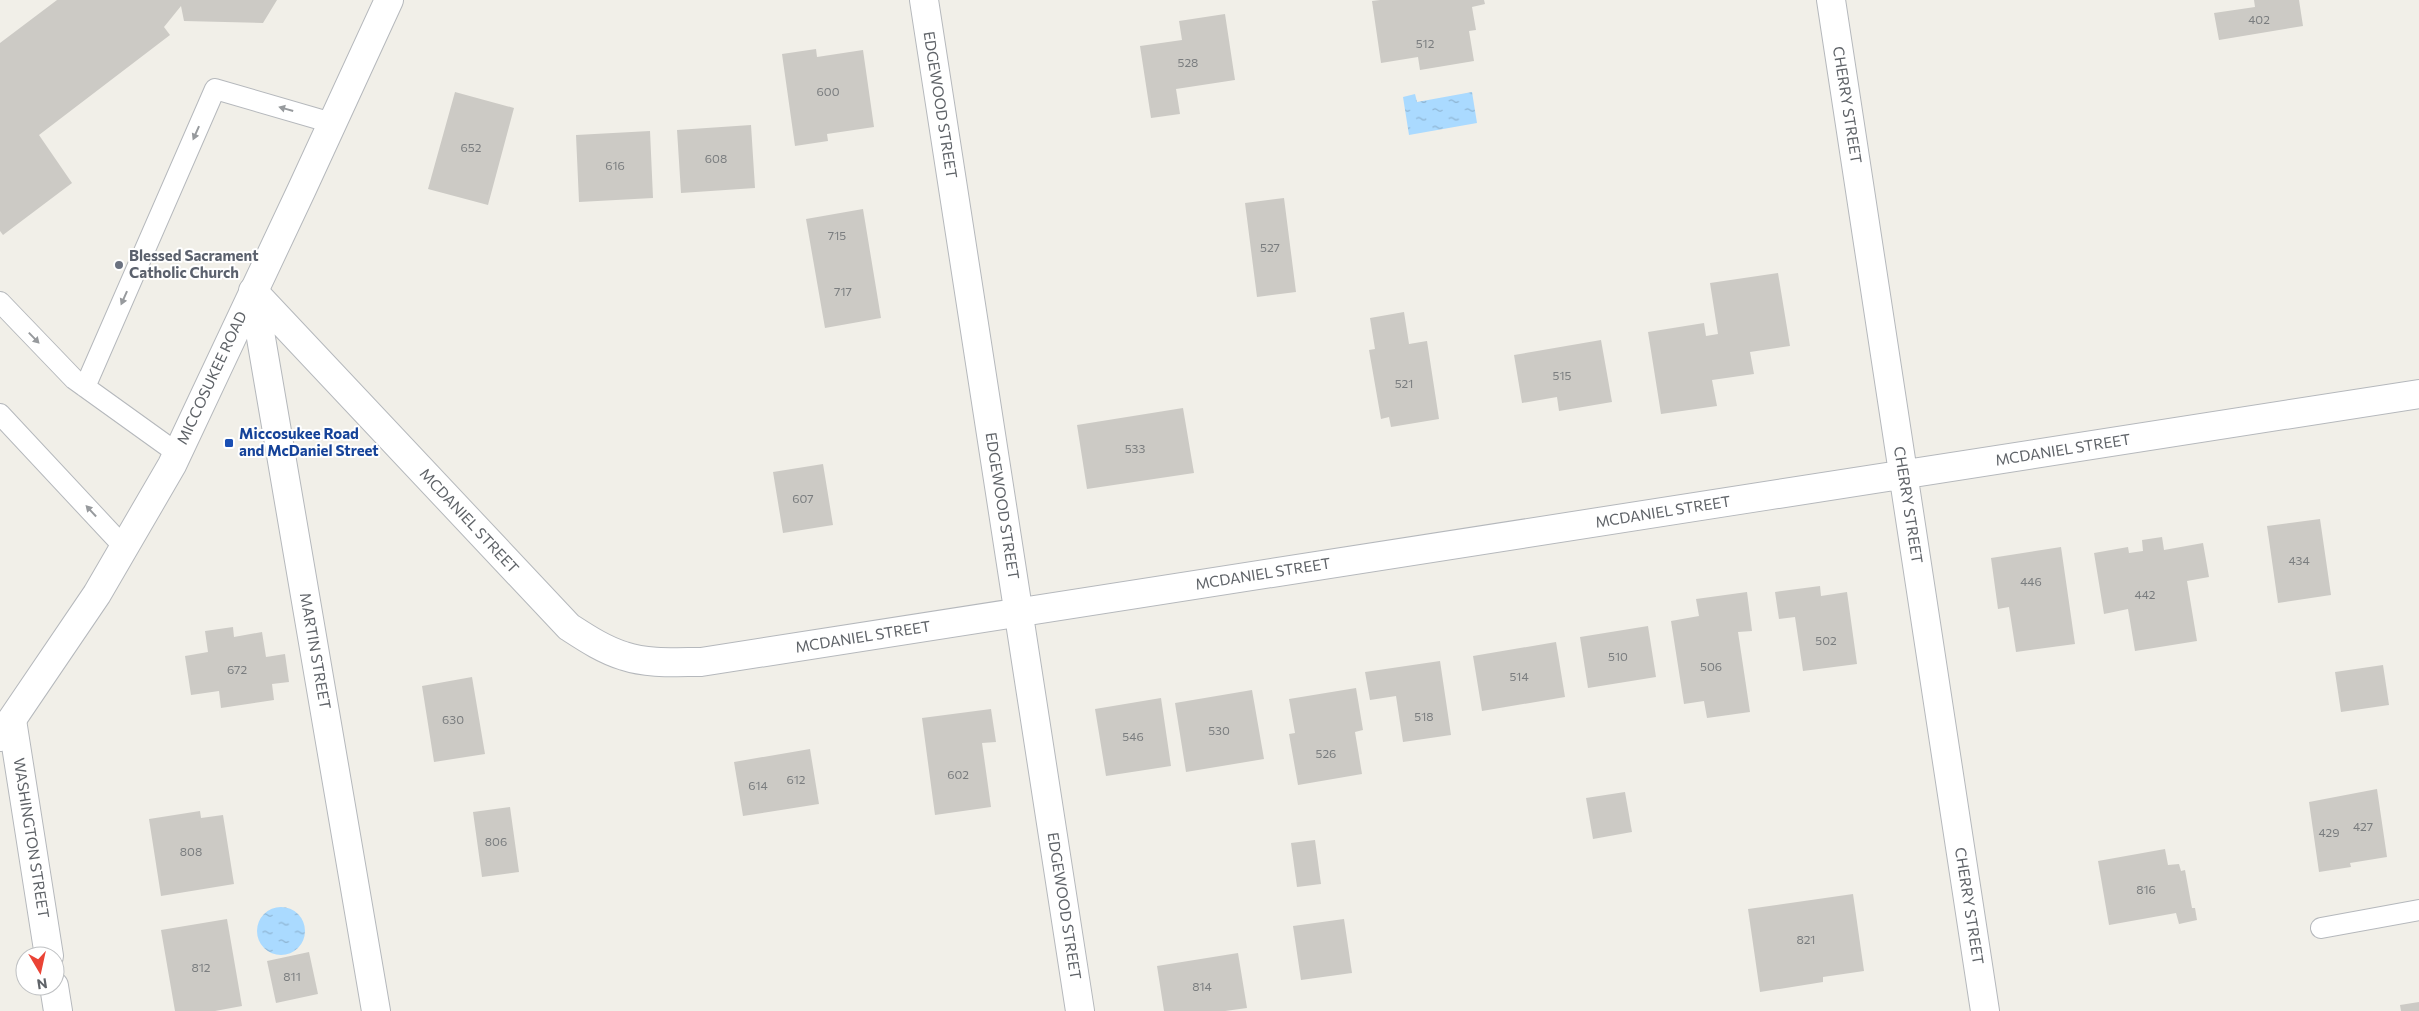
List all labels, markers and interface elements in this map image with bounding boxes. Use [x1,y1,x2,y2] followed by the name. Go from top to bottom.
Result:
[2248,12,2270,26] house number: 402
[920,30,962,180] street label: EDGEWOOD STREET
[1416,36,1435,50] house number: 512
[1830,45,1866,165] street label: CHERRY STREET
[1178,55,1198,69] house number: 528
[817,84,840,98] house number: 600
[278,105,293,113] one-way arrow
[191,126,199,140] one-way arrow
[461,140,482,154] house number: 652
[705,151,727,165] house number: 608
[605,158,625,172] house number: 616
[828,228,846,242] house number: 715
[1260,240,1280,254] house number: 527
[129,246,259,281] place label: Blessed Sacrament Catholic Church
[113,259,125,271] marker: Blessed Sacrament Catholic Church
[834,284,852,298] house number: 717
[119,291,127,305] one-way arrow
[172,308,250,447] street label: MICCOSUKEE ROAD
[28,331,40,343] one-way arrow
[1553,368,1572,382] house number: 515
[1395,376,1413,390] house number: 521
[239,424,379,459] place label: Miccosukee Road and McDaniel Street
[1994,429,2132,469] street label: MCDANIEL STREET
[982,431,1024,581] street label: EDGEWOOD STREET
[223,437,235,449] marker: Miccosukee Road and McDaniel Street
[1125,441,1145,455] house number: 533
[1891,445,1927,565] street label: CHERRY STREET
[416,464,523,577] street label: MCDANIEL STREET
[792,491,814,505] house number: 607
[1594,491,1732,531] street label: MCDANIEL STREET
[85,506,97,518] one-way arrow
[1194,553,1332,593] street label: MCDANIEL STREET
[2288,553,2310,567] house number: 434
[2020,574,2042,588] house number: 446
[2135,587,2156,601] house number: 442
[297,591,335,711] street label: MARTIN STREET
[794,616,932,656] street label: MCDANIEL STREET
[1815,633,1837,647] house number: 502
[1608,649,1628,663] house number: 510
[1700,659,1722,673] house number: 506
[227,662,247,676] house number: 672
[1509,669,1529,683] house number: 514
[1414,709,1434,723] house number: 518
[442,712,464,726] house number: 630
[1208,723,1230,737] house number: 530
[1122,729,1144,743] house number: 546
[1316,746,1336,760] house number: 526
[10,756,54,920] street label: WASHINGTON STREET
[947,767,969,781] house number: 602
[786,772,806,786] house number: 612
[748,778,768,792] house number: 614
[2353,819,2373,833] house number: 427
[2319,825,2339,839] house number: 429
[1044,831,1086,981] street label: EDGEWOOD STREET
[485,834,507,848] house number: 806
[180,844,202,858] house number: 808
[1952,846,1988,966] street label: CHERRY STREET
[2136,882,2156,896] house number: 816
[1796,932,1816,946] house number: 821
[15,946,65,996] north arrow
[191,960,211,974] house number: 812
[283,969,301,983] house number: 811
[36,975,49,994] text: N
[1192,979,1212,993] house number: 814

